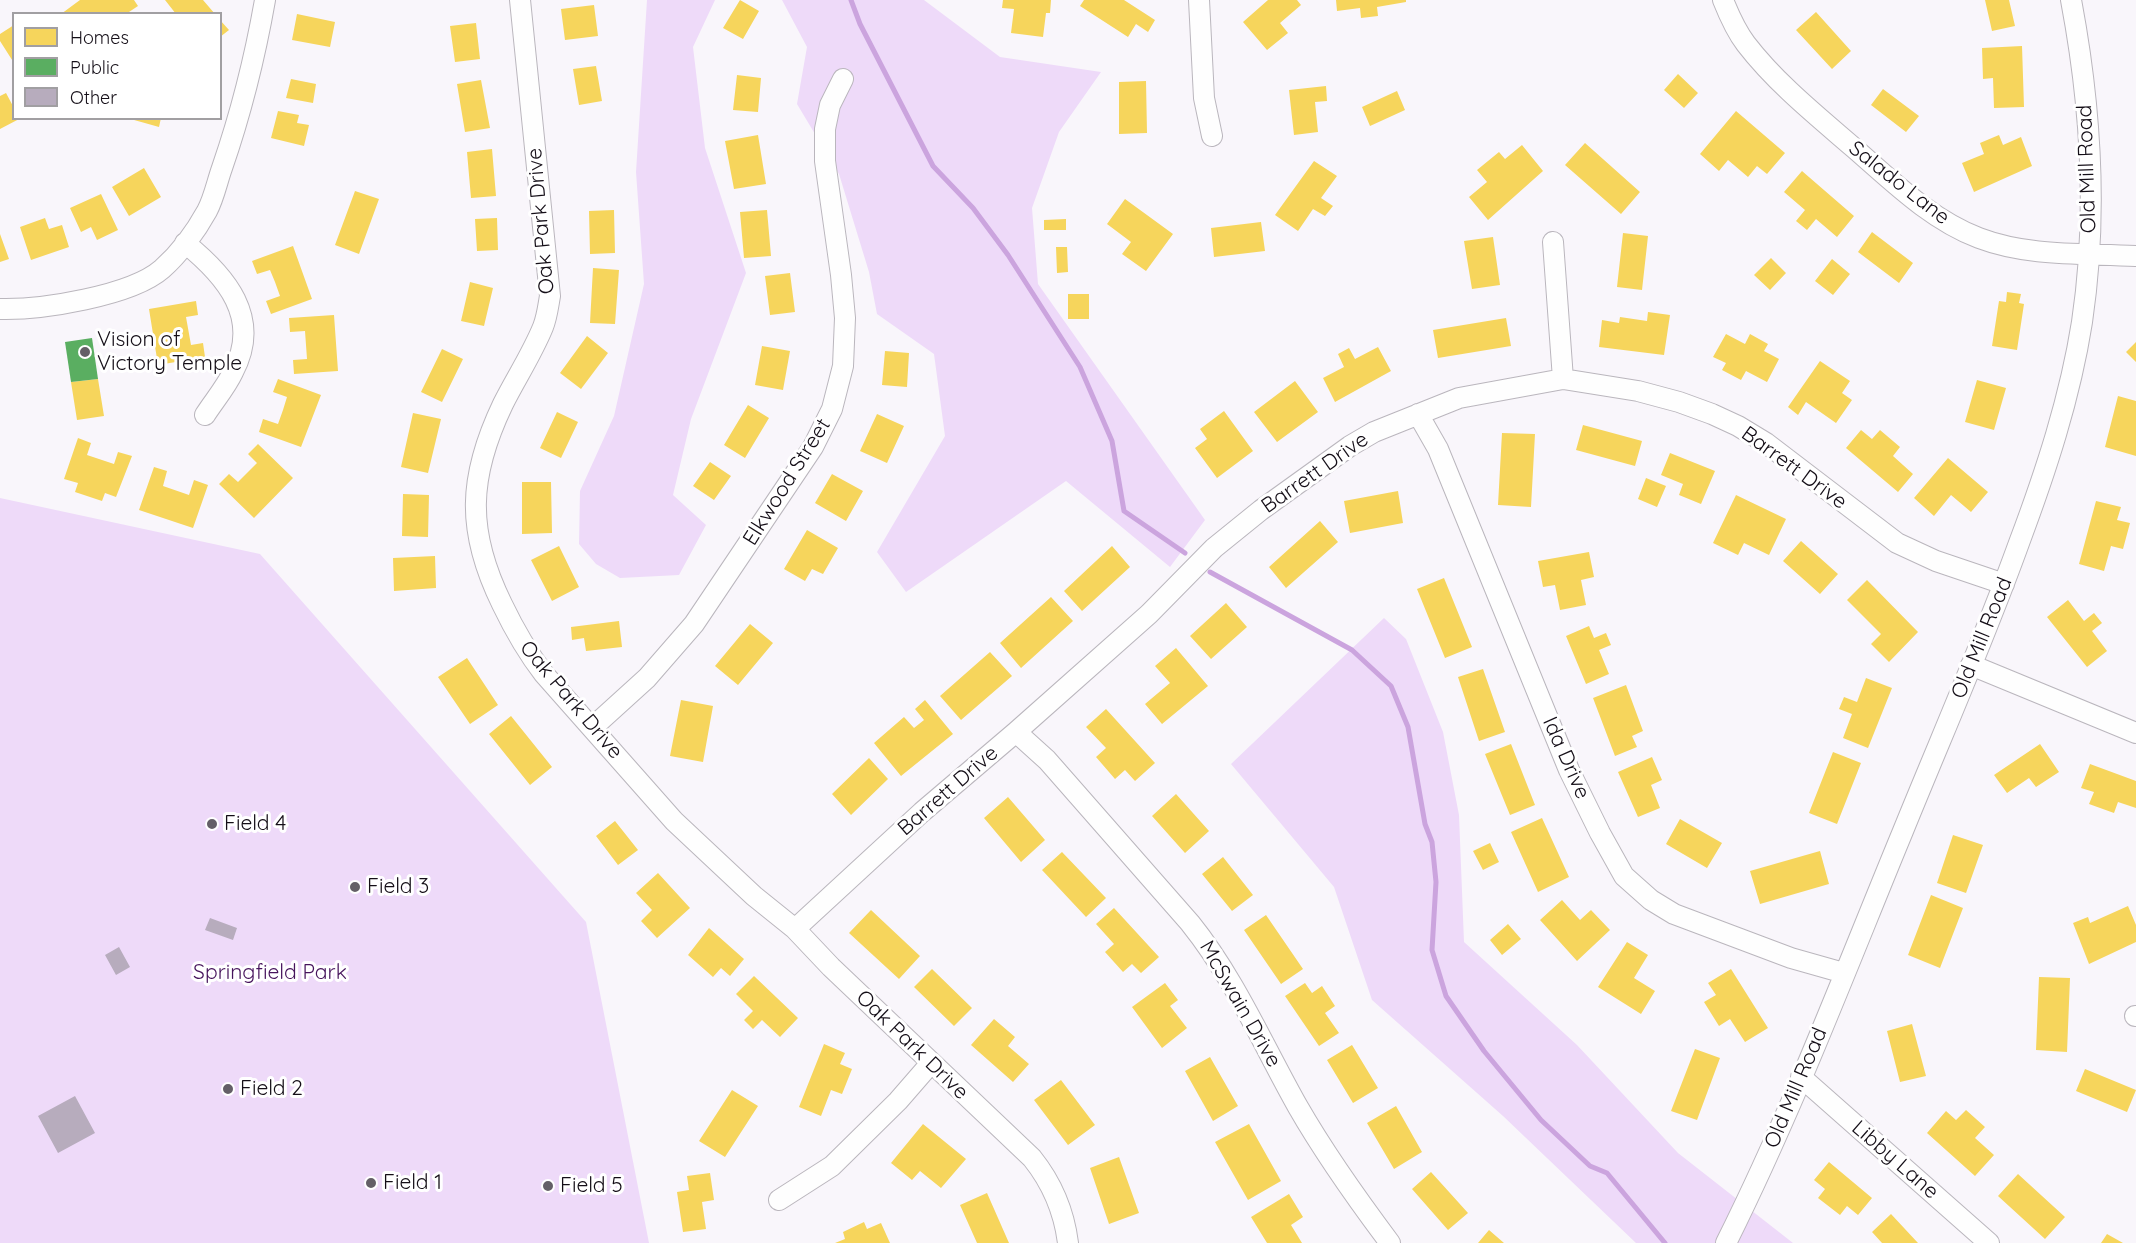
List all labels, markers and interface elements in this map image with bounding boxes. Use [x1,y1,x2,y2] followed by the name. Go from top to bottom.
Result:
[12,12,222,120] legend
[70,26,129,49] text: Homes
[70,56,119,79] text: Public
[70,86,117,109] text: Other
[2072,104,2102,234] street label: Old Mill Road
[1844,136,1954,230] street label: Salado Lane
[522,147,560,295] street label: Oak Park Drive
[97,327,242,377] place label: Vision of Victory Temple
[78,345,92,359] marker: Vision of Victory Temple
[738,414,836,550] street label: Elkwood Street
[1736,421,1852,515] street label: Barrett Drive
[1257,427,1373,519] street label: Barrett Drive
[1946,574,2018,702] street label: Old Mill Road
[514,636,628,764] street label: Oak Park Drive
[1537,713,1595,803] street label: Ida Drive
[893,741,1003,841] street label: Barrett Drive
[224,811,286,837] place label: Field 4
[205,817,219,831] marker: Field 4
[367,874,429,900] place label: Field 3
[348,880,362,894] marker: Field 3
[1194,936,1286,1072] street label: McSwain Drive
[193,960,347,986] park label: Springfield Park
[851,985,973,1105] street label: Oak Park Drive
[1759,1024,1833,1152] street label: Old Mill Road
[240,1076,303,1102] place label: Field 2
[221,1082,235,1096] marker: Field 2
[1846,1115,1944,1205] street label: Libby Lane
[383,1170,442,1196] place label: Field 1
[560,1173,623,1199] place label: Field 5
[364,1176,378,1190] marker: Field 1
[541,1179,555,1193] marker: Field 5

